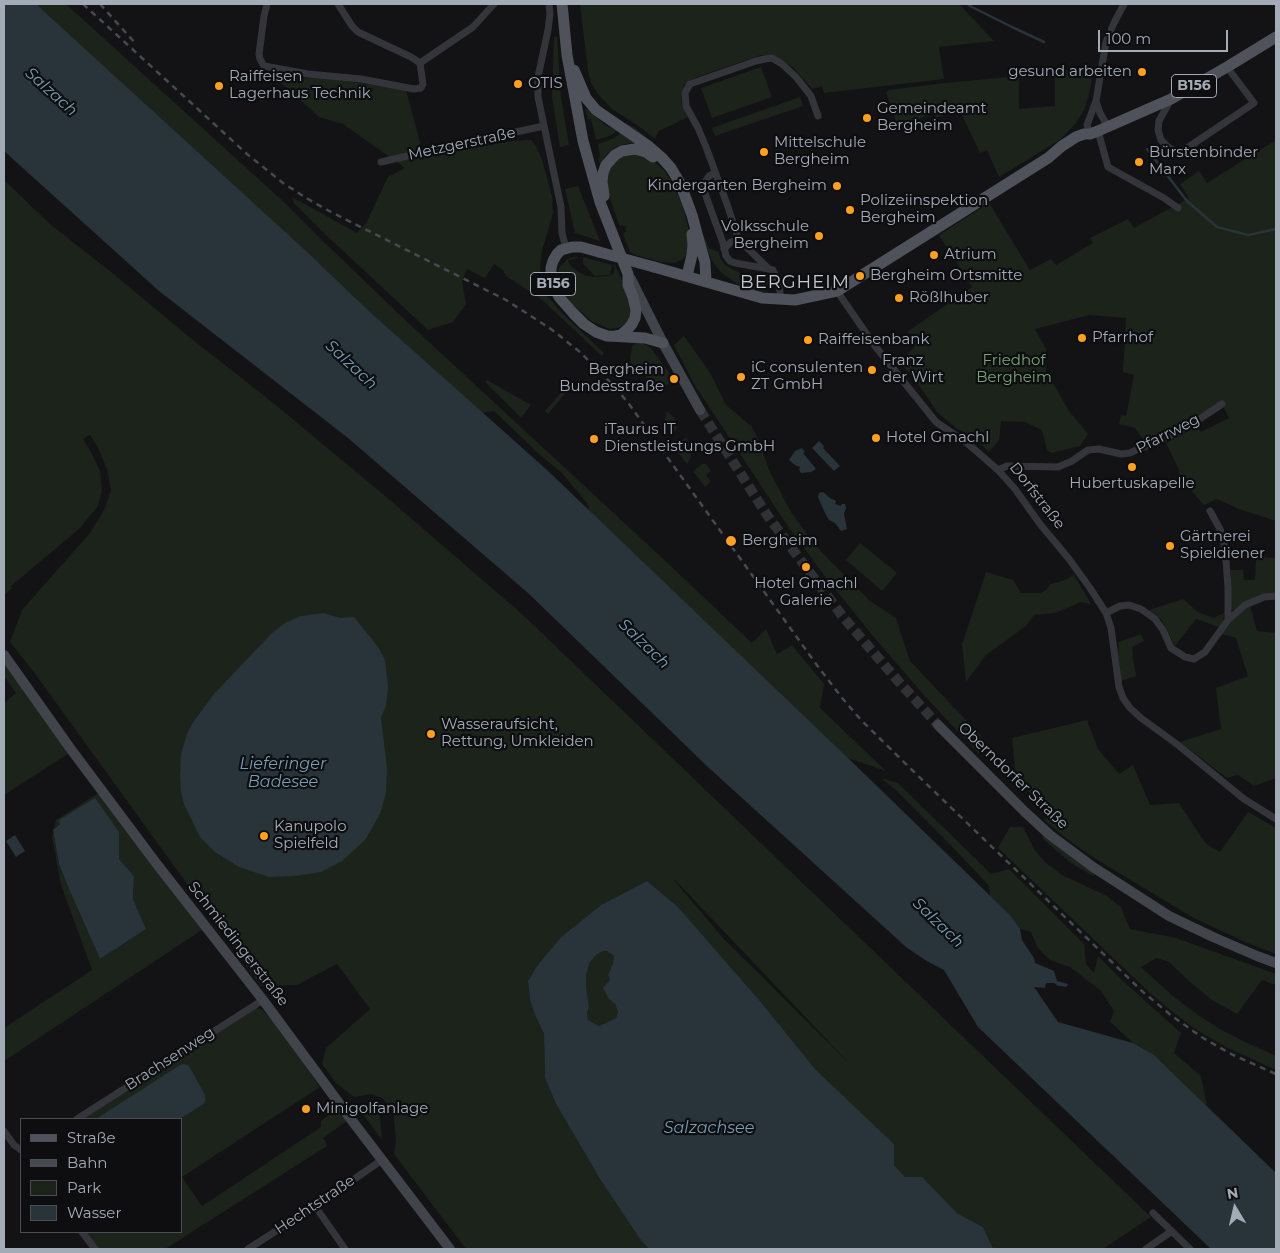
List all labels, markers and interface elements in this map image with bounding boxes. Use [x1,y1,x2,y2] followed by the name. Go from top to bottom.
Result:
[1100,20,1230,52] scale bar
[1106,29,1151,48] text: 100 m
[1008,63,1132,81] place label: gesund arbeiten
[21,64,81,120] water label: Salzach
[1136,66,1148,78] marker: gesund arbeiten
[229,68,371,103] place label: Raiffeisen Lagerhaus Technik
[1172,74,1216,98] road number: B156
[528,75,563,93] place label: OTIS
[512,78,524,90] marker: OTIS
[213,80,225,92] marker: Raiffeisen Lagerhaus Technik
[877,100,987,135] place label: Gemeindeamt Bergheim
[861,112,873,124] marker: Gemeindeamt Bergheim
[407,124,517,164] street label: Metzgerstraße
[774,134,866,169] place label: Mittelschule Bergheim
[1149,144,1258,179] place label: Bürstenbinder Marx
[758,146,770,158] marker: Mittelschule Bergheim
[1133,156,1145,168] marker: Bürstenbinder Marx
[647,177,827,195] place label: Kindergarten Bergheim
[831,180,843,192] marker: Kindergarten Bergheim
[860,192,988,227] place label: Polizeiinspektion Bergheim
[844,204,856,216] marker: Polizeiinspektion Bergheim
[721,218,809,253] place label: Volksschule Bergheim
[813,230,825,242] marker: Volksschule Bergheim
[944,246,997,264] place label: Atrium
[928,249,940,261] marker: Atrium
[870,267,1022,285] place label: Bergheim Ortsmitte
[854,270,866,282] marker: Bergheim Ortsmitte
[530,272,576,296] road number: B156
[739,272,851,294] district label: BERGHEIM
[909,289,989,307] place label: Rößlhuber
[893,292,905,304] marker: Rößlhuber
[1092,329,1153,347] place label: Pfarrhof
[818,331,929,349] place label: Raiffeisenbank
[1076,332,1088,344] marker: Pfarrhof
[802,334,814,346] marker: Raiffeisenbank
[321,336,381,394] water label: Salzach
[882,352,944,387] place label: Franz der Wirt
[976,352,1052,387] park label: Friedhof Bergheim
[751,359,863,394] place label: iC consulenten ZT GmbH
[559,361,664,396] place label: Bergheim Bundesstraße
[866,364,878,376] marker: Franz der Wirt
[735,371,747,383] marker: iC consulenten ZT GmbH
[668,373,680,385] marker: Bergheim Bundesstraße
[1133,410,1203,458] street label: Pfarrweg
[604,421,775,456] place label: iTaurus IT Dienstleistungs GmbH
[886,429,989,447] place label: Hotel Gmachl
[870,432,882,444] marker: Hotel Gmachl
[588,433,600,445] marker: iTaurus IT Dienstleistungs GmbH
[1005,459,1069,533] street label: Dorfstraße
[1126,461,1138,473] marker: Hubertuskapelle
[1069,475,1195,493] place label: Hubertuskapelle
[1180,528,1265,563] place label: Gärtnerei Spieldiener
[742,532,818,550] place label: Bergheim
[724,534,738,548] marker: Bergheim
[1164,540,1176,552] marker: Gärtnerei Spieldiener
[800,561,812,573] marker: Hotel Gmachl Galerie
[754,575,858,610] place label: Hotel Gmachl Galerie
[614,615,674,673] water label: Salzach
[441,716,594,751] place label: Wasseraufsicht, Rettung, Umkleiden
[954,719,1072,833] street label: Oberndorfer Straße
[425,728,437,740] marker: Wasseraufsicht, Rettung, Umkleiden
[240,754,326,792] water label: Lieferinger Badesee
[274,818,347,853] place label: Kanupolo Spielfeld
[258,830,270,842] marker: Kanupolo Spielfeld
[184,878,292,1010] street label: Schmiedingerstraße
[908,894,968,952] water label: Salzach
[122,1023,218,1095] street label: Brachsenweg
[316,1100,428,1118] place label: Minigolfanlage
[300,1103,312,1115] marker: Minigolfanlage
[20,1118,182,1233] legend
[664,1118,754,1138] water label: Salzachsee
[67,1128,116,1147] text: Straße
[67,1153,107,1172] text: Bahn
[272,1172,358,1238] street label: Hechtstraße
[67,1178,101,1197] text: Park
[1210,1183,1260,1233] north arrow
[1226,1183,1240,1203] text: N
[67,1203,121,1222] text: Wasser

